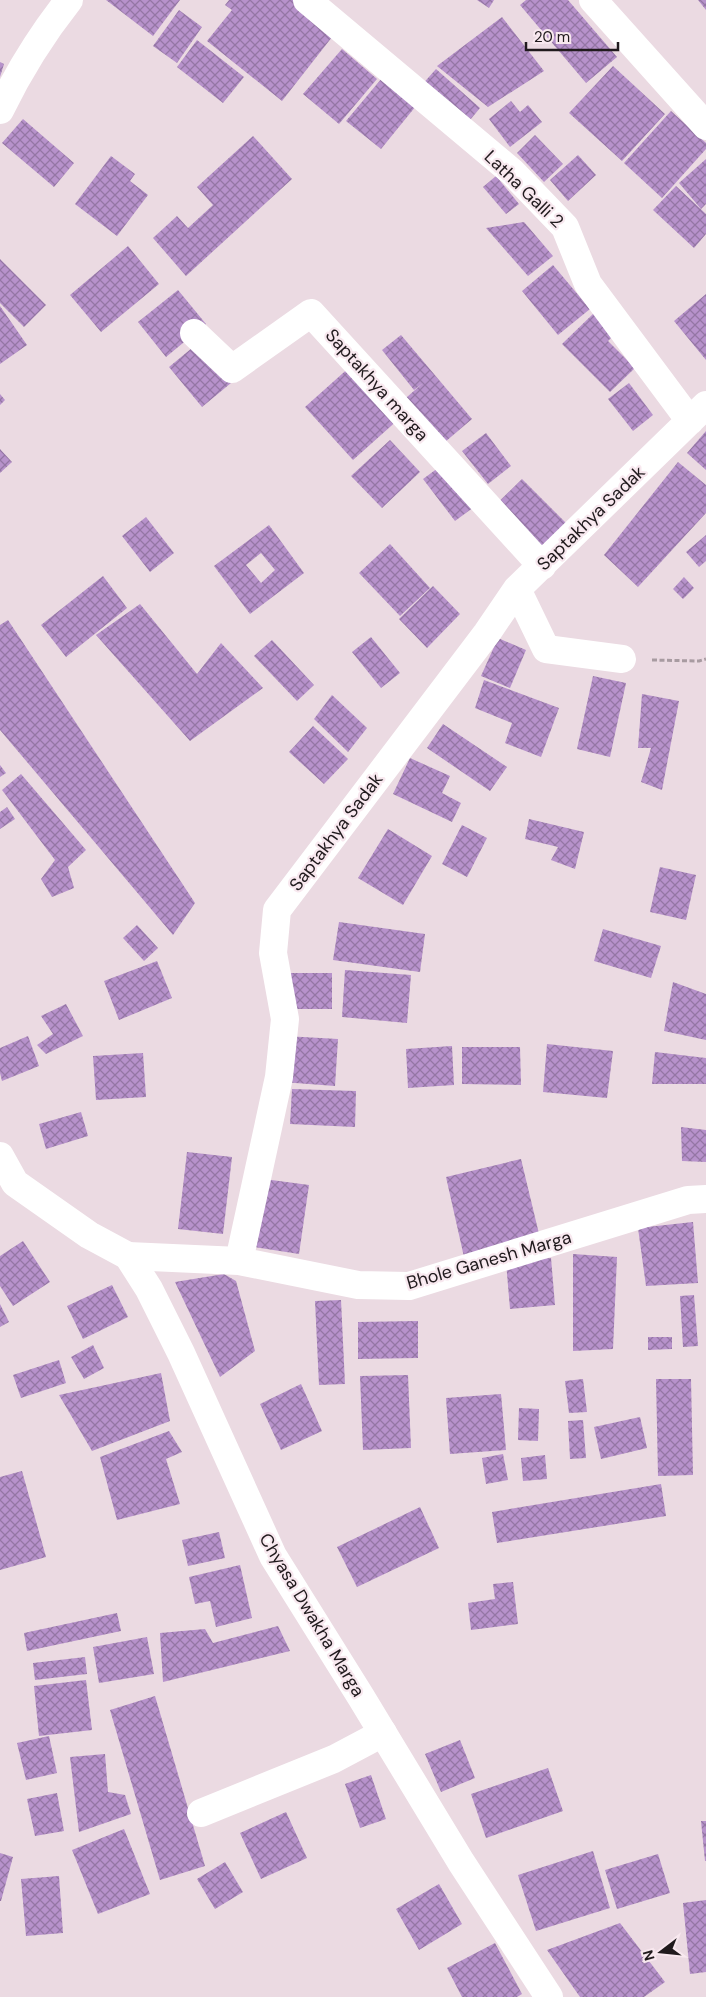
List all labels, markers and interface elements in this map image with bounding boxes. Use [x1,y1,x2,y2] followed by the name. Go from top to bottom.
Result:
[526,20,618,52] scale bar
[534,27,570,47] text: 20 m
[479,145,569,233] street label: Latha Galli 2
[320,324,434,446] street label: Saptakhya marga
[532,460,650,576] street label: Saptakhya Sadak
[284,768,388,896] street label: Saptakhya Sadak
[404,1225,574,1295] street label: Bhole Ganesh Marga
[254,1529,370,1701] street label: Chyasa Dwakha Marga
[636,1927,686,1977] north arrow
[638,1948,659,1963] text: N

